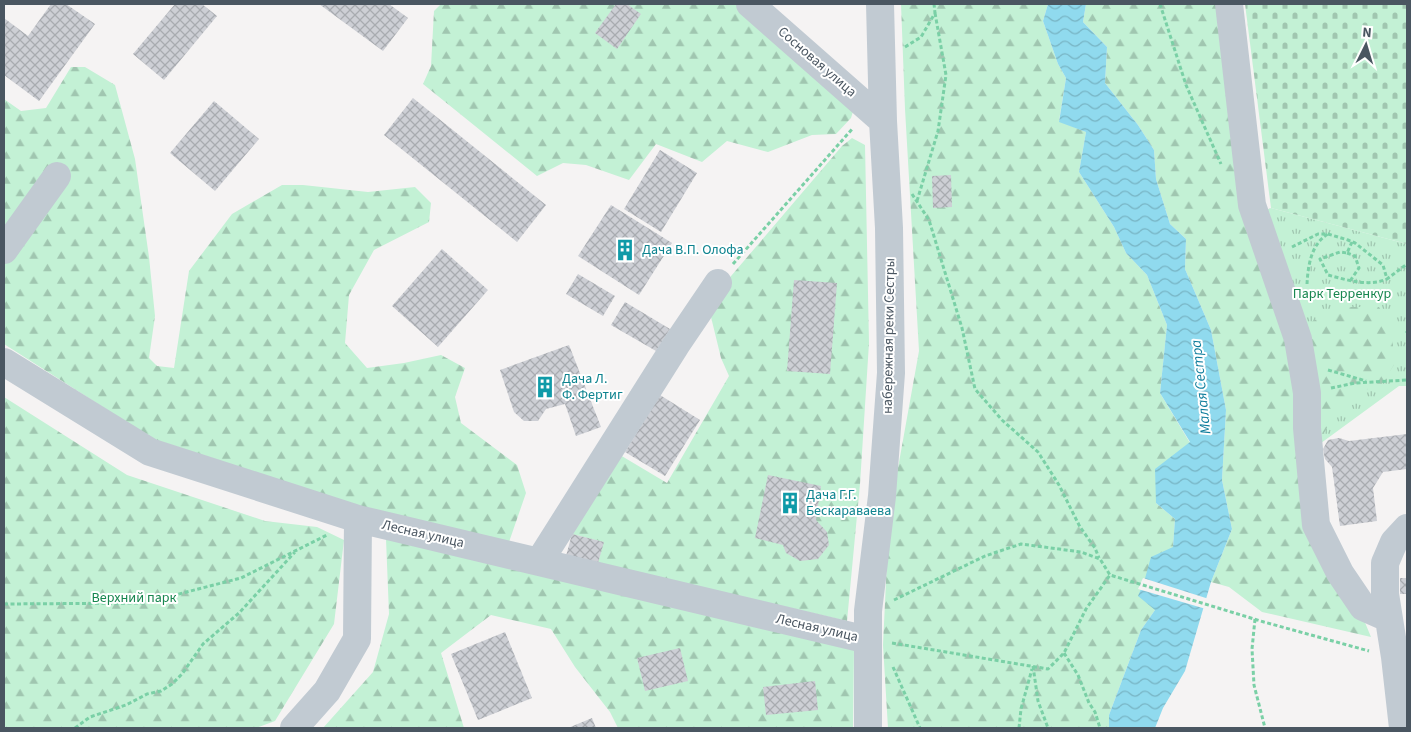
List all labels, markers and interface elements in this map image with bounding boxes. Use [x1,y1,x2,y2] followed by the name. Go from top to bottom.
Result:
[1341,20,1391,70] north arrow
[773,22,861,102] street label: Сосновая улица
[1362,23,1373,43] text: N
[612,237,638,263] building icon: Дача В.П. Олофа
[642,240,744,260] place label: Дача В.П. Олофа
[878,258,900,414] street label: набережная реки Сестры
[1293,284,1391,304] park label: Парк Терренкур
[1186,339,1216,435] water label: Малая Сестра
[562,369,623,405] place label: Дача Л. Ф. Фертиг
[532,374,558,400] building icon: Дача Л. Ф. Фертиг
[806,485,891,521] place label: Дача Г.Г. Бескараваева
[777,490,803,516] building icon: Дача Г.Г. Бескараваева
[380,515,466,553] street label: Лесная улица
[92,588,177,608] park label: Верхний парк
[774,609,860,647] street label: Лесная улица

